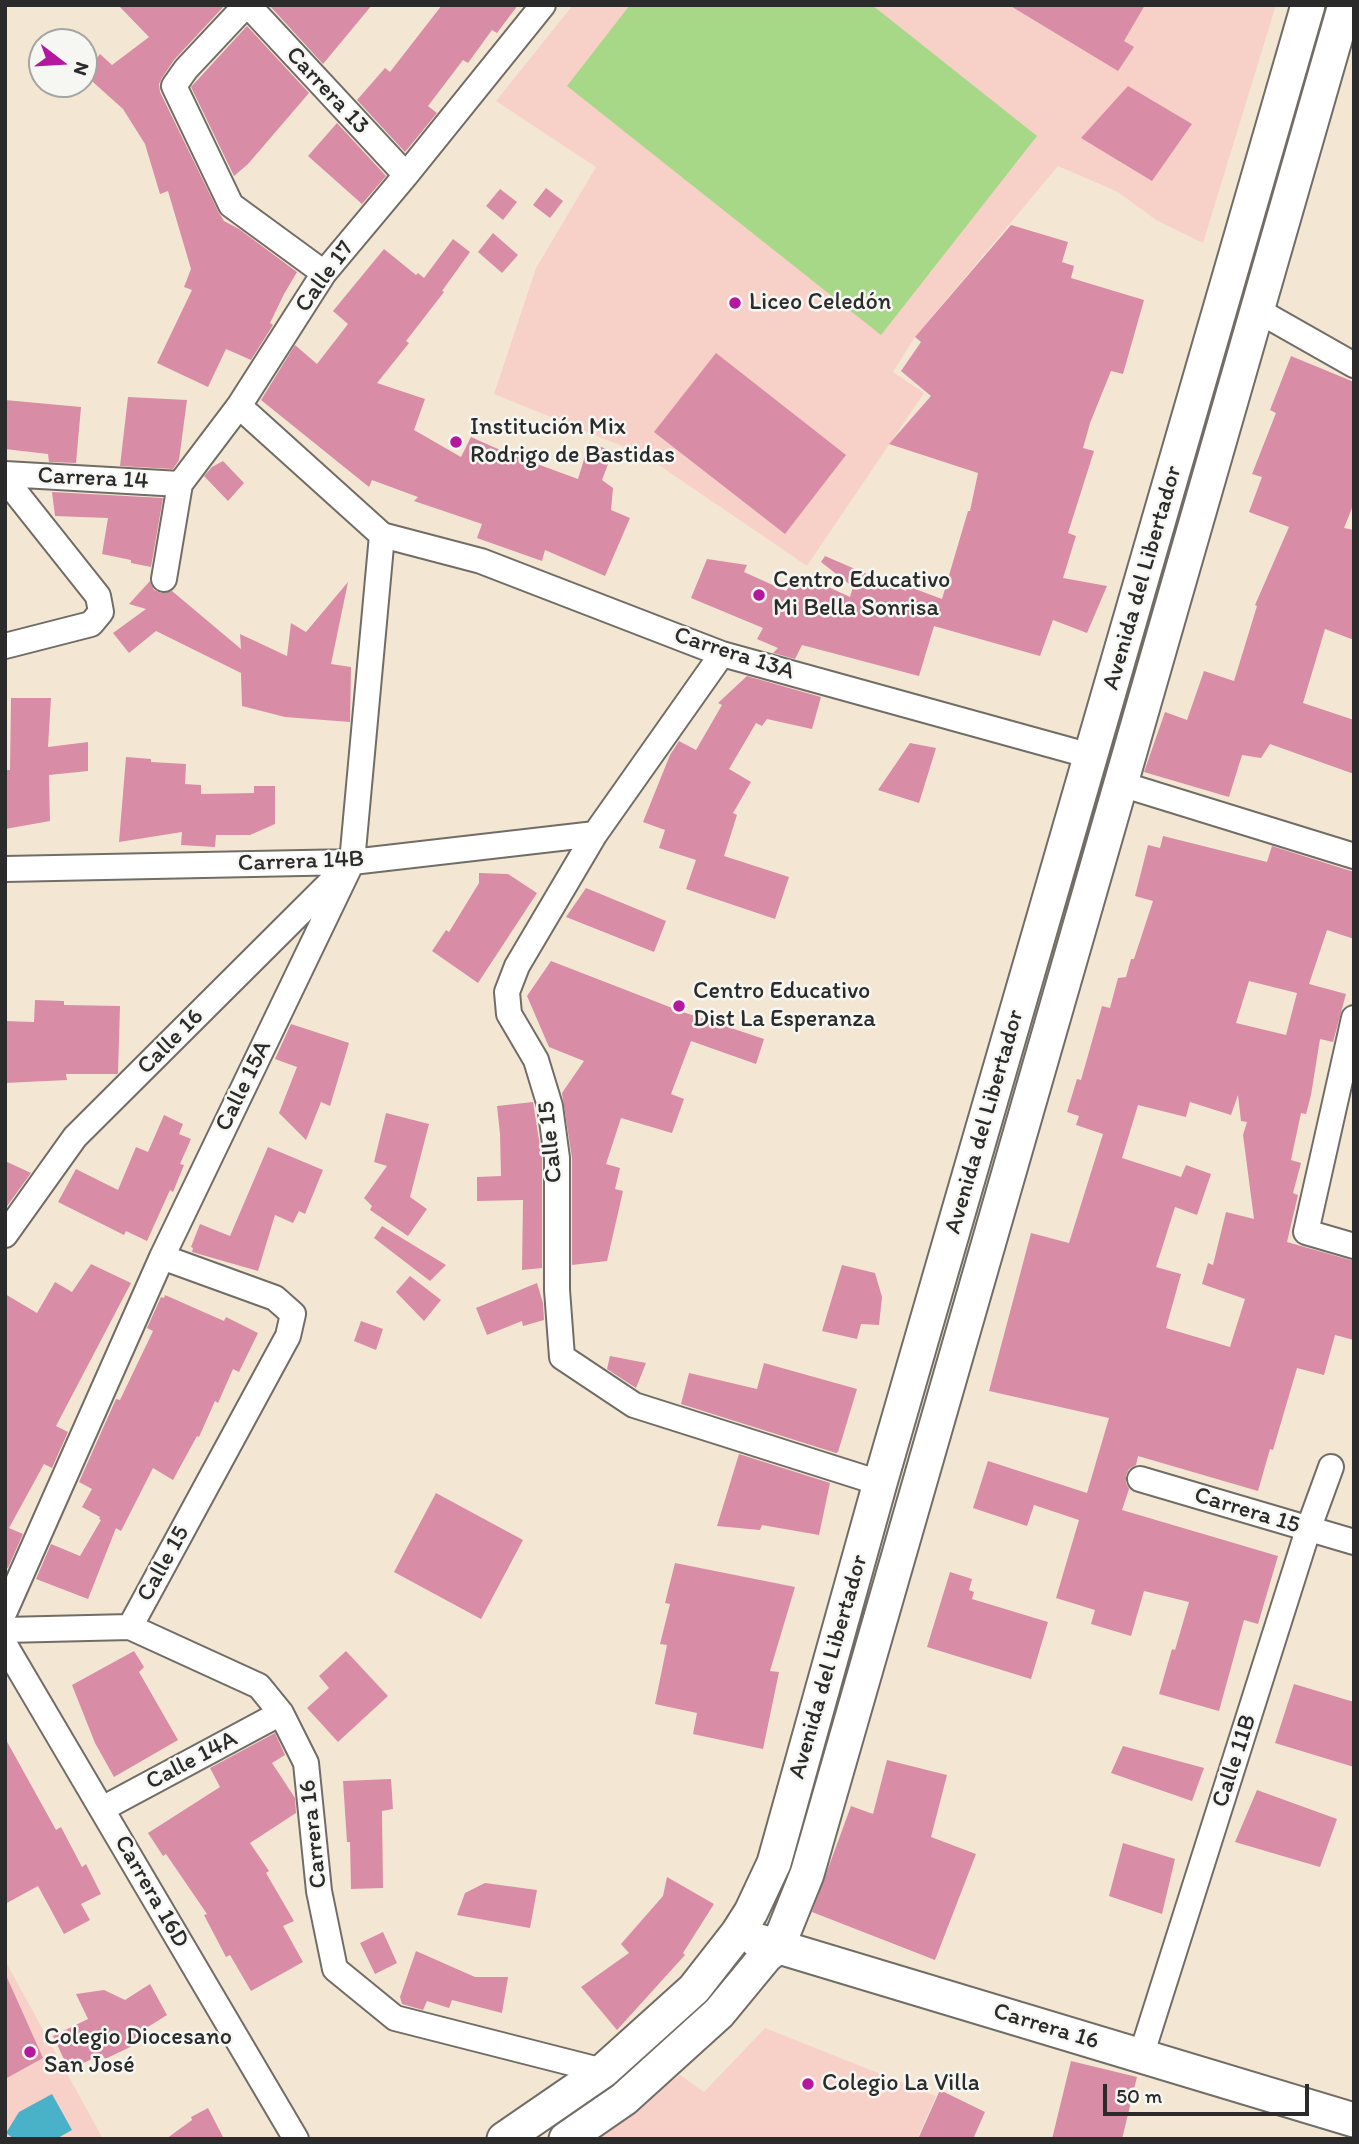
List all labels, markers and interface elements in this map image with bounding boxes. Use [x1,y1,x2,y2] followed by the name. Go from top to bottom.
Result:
[28,28,98,98] north arrow
[279,41,375,141] street label: Carrera 13
[69,59,95,78] text: N
[289,236,361,318] street label: Calle 17
[749,289,891,317] place label: Liceo Celedón
[727,295,743,311] marker: Liceo Celedón
[470,414,675,470] place label: Institución Mix Rodrigo de Bastidas
[448,434,464,450] marker: Institución Mix Rodrigo de Bastidas
[37,462,149,496] street label: Carrera 14
[1097,463,1189,693] street label: Avenida del Libertador
[773,567,950,623] place label: Centro Educativo Mi Bella Sonrisa
[751,587,767,603] marker: Centro Educativo Mi Bella Sonrisa
[670,621,798,687] street label: Carrera 13A
[237,845,365,879] street label: Carrera 14B
[693,978,876,1034] place label: Centro Educativo Dist La Esperanza
[671,998,687,1014] marker: Centro Educativo Dist La Esperanza
[132,1003,210,1081] street label: Calle 16
[939,1007,1031,1237] street label: Avenida del Libertador
[210,1036,278,1136] street label: Calle 15A
[532,1100,570,1184] street label: Calle 15
[1191,1481,1303,1541] street label: Carrera 15
[132,1521,196,1607] street label: Calle 15
[783,1552,875,1782] street label: Avenida del Libertador
[1206,1711,1264,1811] street label: Calle 11B
[141,1725,243,1797] street label: Calle 14A
[294,1778,334,1890] street label: Carrera 16
[107,1831,195,1953] street label: Carrera 16D
[990,1997,1102,2057] street label: Carrera 16
[44,2024,232,2080] place label: Colegio Diocesano San José
[22,2044,38,2060] marker: Colegio Diocesano San José
[822,2070,980,2098] place label: Colegio La Villa
[1107,2070,1314,2114] scale bar
[800,2076,816,2092] marker: Colegio La Villa
[1116,2083,1162,2108] text: 50 m

